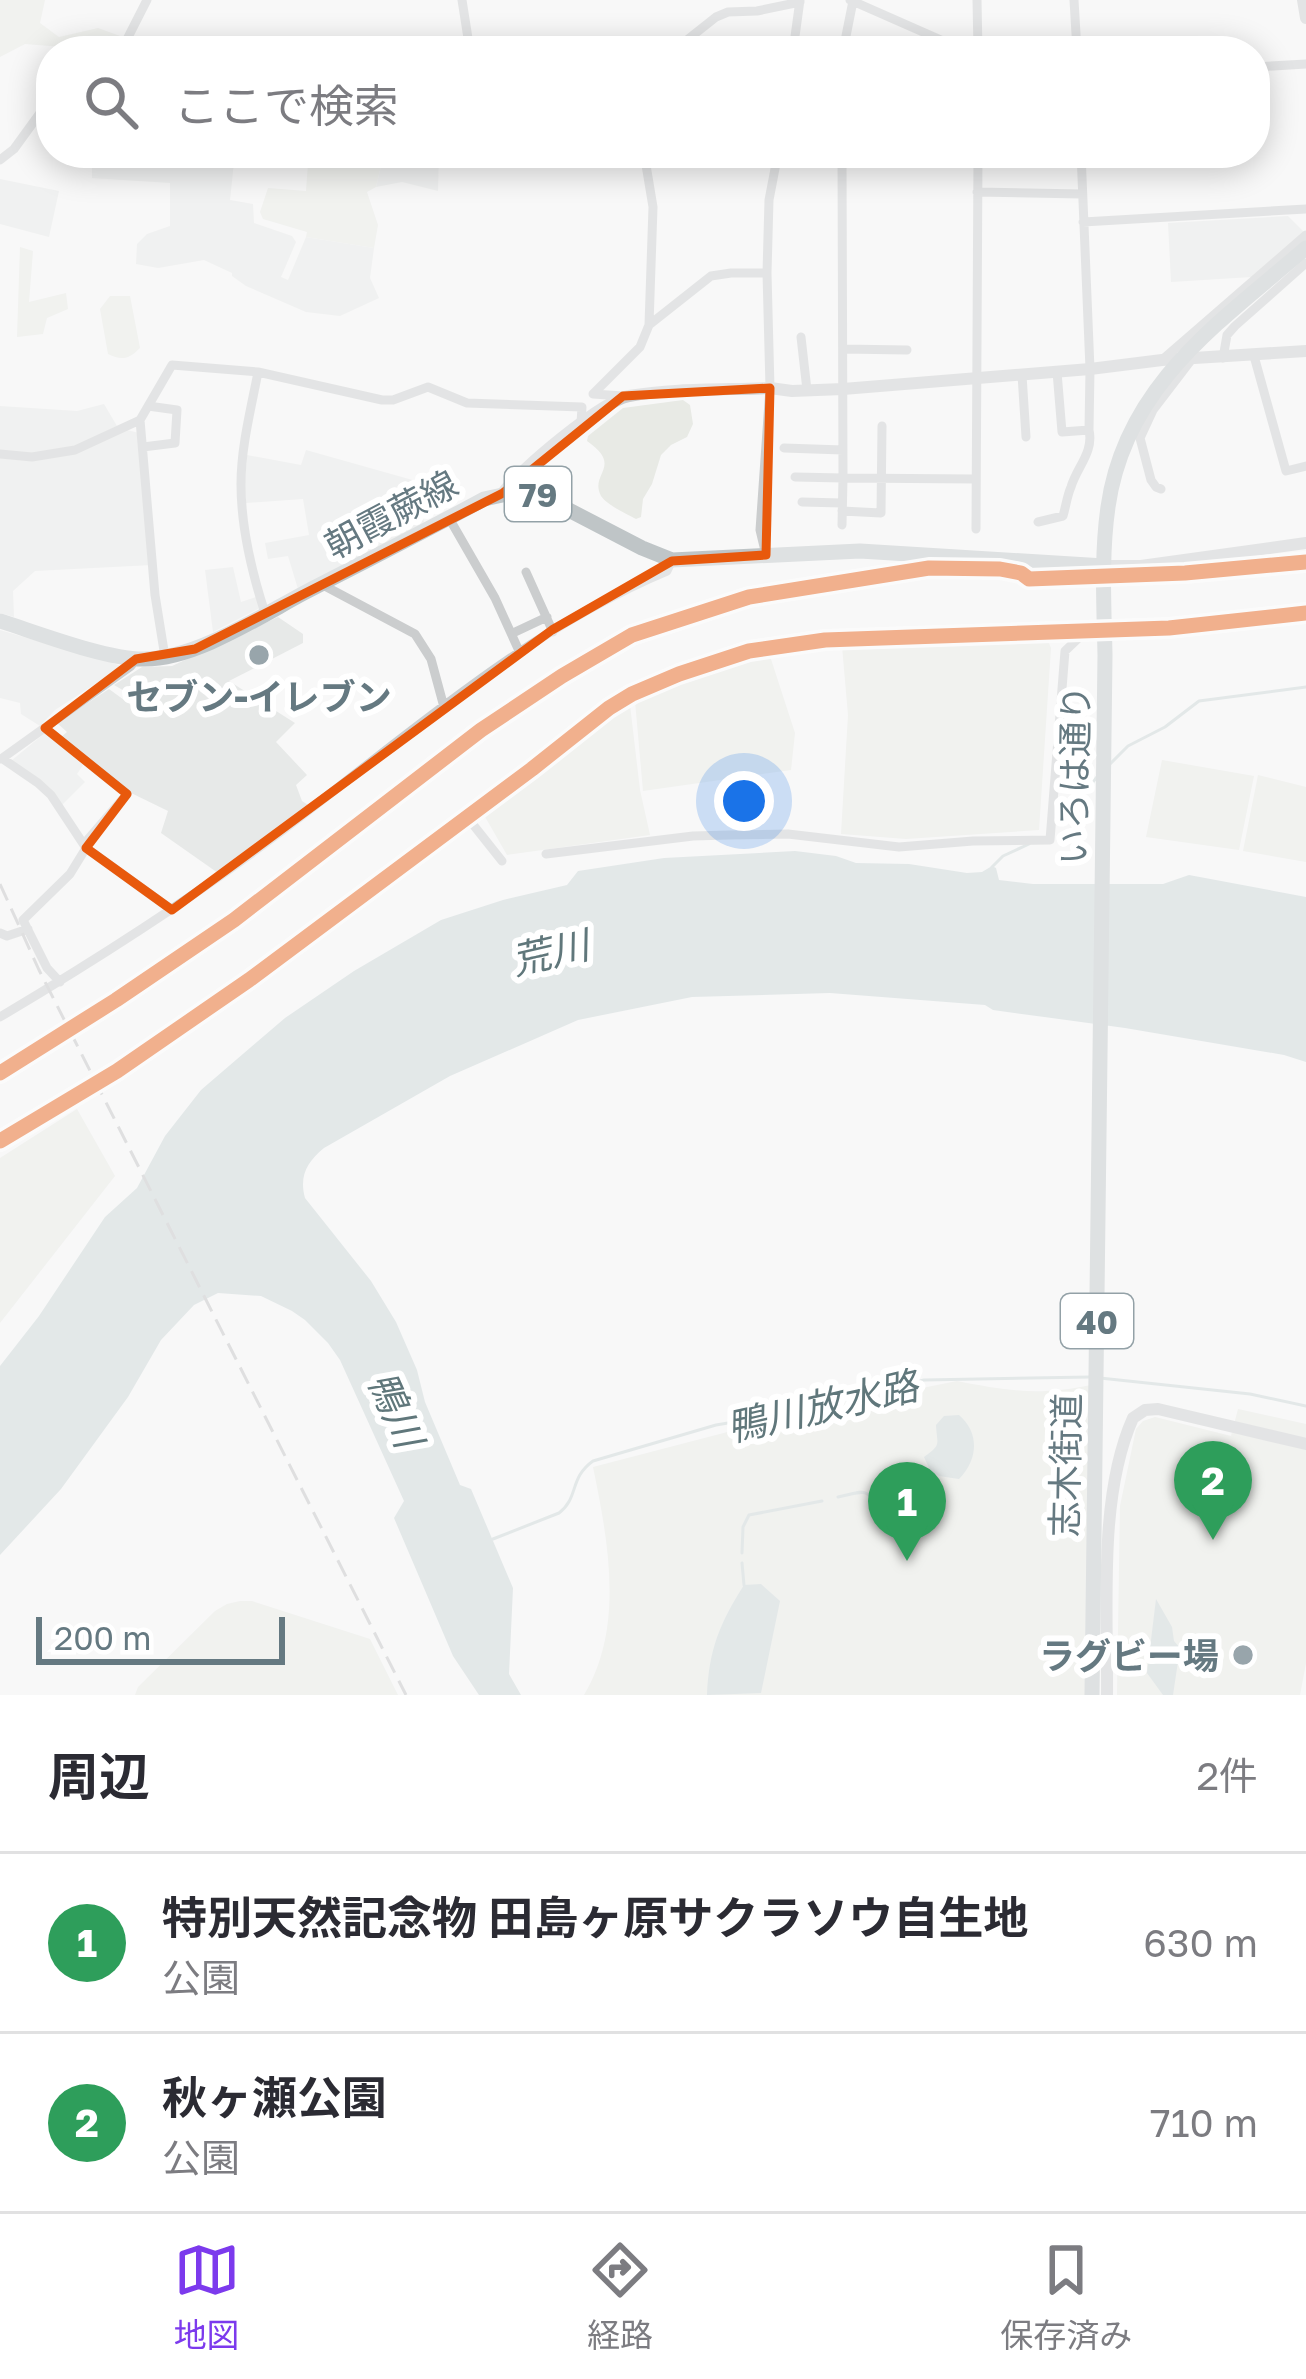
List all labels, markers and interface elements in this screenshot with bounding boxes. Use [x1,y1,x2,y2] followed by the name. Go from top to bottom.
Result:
[36,36,1270,168] search box
[78,69,144,135] icon: search
[174,78,399,132] text: ここで検索
[317,461,465,567] street label: 朝霞蕨線
[505,467,571,521] road number: 79
[246,642,272,668] marker: セブン-イレブン
[126,675,392,718] place label: セブン-イレブン
[1051,685,1097,865] street label: いろは通り
[714,771,774,831] your location
[507,919,597,984] water label: 荒川
[1061,1294,1133,1348] road number: 40
[722,1360,925,1451] water label: 鴨川放水路
[359,1364,435,1458] water label: 鴨川
[1042,1393,1088,1537] street label: 志木街道
[1174,1441,1252,1540] pin: 2
[868,1462,946,1561] pin: 1
[36,1611,285,1664] scale bar
[54,1618,152,1657] text: 200 m
[1039,1634,1219,1677] place label: ラグビー場
[1230,1642,1256,1668] marker: ラグビー場
[48,1745,150,1806] text: 周辺
[1196,1752,1258,1799] text: 2件
[162,1890,1028,1944] text: 特別天然記念物 田島ヶ原サクラソウ自生地
[77,1919,97,1966] text: 1
[1143,1919,1258,1966] text: 630 m
[162,1954,240,2001] text: 公園
[162,2070,387,2124] text: 秋ヶ瀬公園
[75,2099,99,2146] text: 2
[1150,2099,1258,2146] text: 710 m
[162,2134,240,2181] text: 公園
[174,2237,240,2357] tab: 地図
[587,2237,653,2357] tab: 経路
[1000,2237,1132,2357] tab: 保存済み

